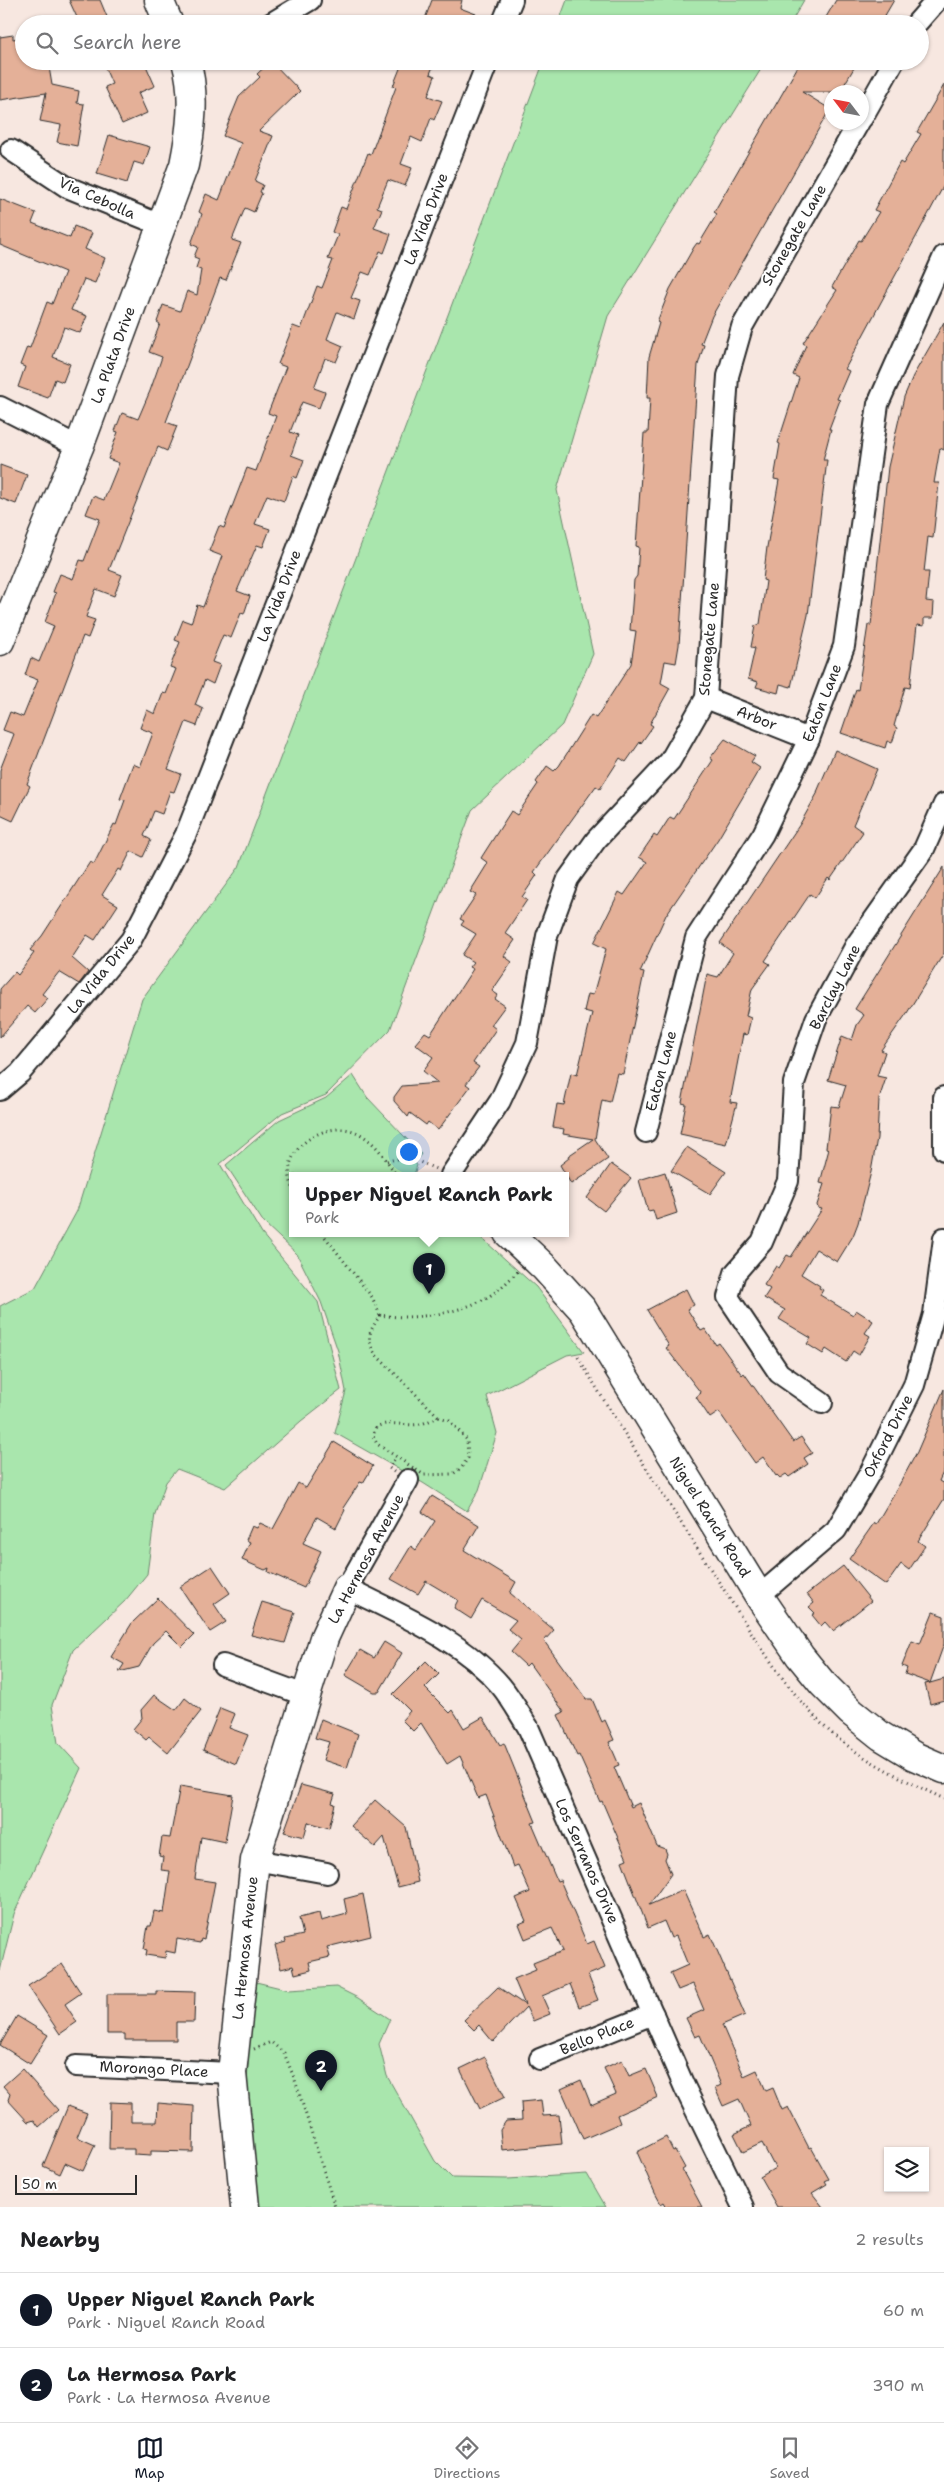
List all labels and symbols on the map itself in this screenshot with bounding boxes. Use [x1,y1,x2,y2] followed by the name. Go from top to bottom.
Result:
[824,85,869,130] north arrow
[399,170,453,268] street label: La Vida Drive
[55,172,139,224] street label: Via Cebolla
[757,181,831,289] street label: Stonegate Lane
[86,304,140,406] street label: La Plata Drive
[252,547,306,645] street label: La Vida Drive
[694,581,724,697] street label: Stonegate Lane
[798,661,846,745] street label: Eaton Lane
[734,701,780,735] street label: Arbor
[63,930,139,1018] street label: La Vida Drive
[805,941,865,1033] street label: Barclay Lane
[641,1029,681,1113] street label: Eaton Lane
[396,1139,422,1165] your location
[413,1253,445,1294] pin: 1
[859,1391,917,1481] street label: Oxford Drive
[665,1453,756,1582] street label: Niguel Ranch Road
[323,1491,409,1627] street label: La Hermosa Avenue
[550,1795,624,1927] street label: Los Serranos Drive
[228,1875,262,2021] street label: La Hermosa Avenue
[557,2012,637,2060] street label: Bello Place
[305,2050,337,2091] pin: 2
[99,2056,209,2082] street label: Morongo Place
[15,2172,138,2195] scale bar

